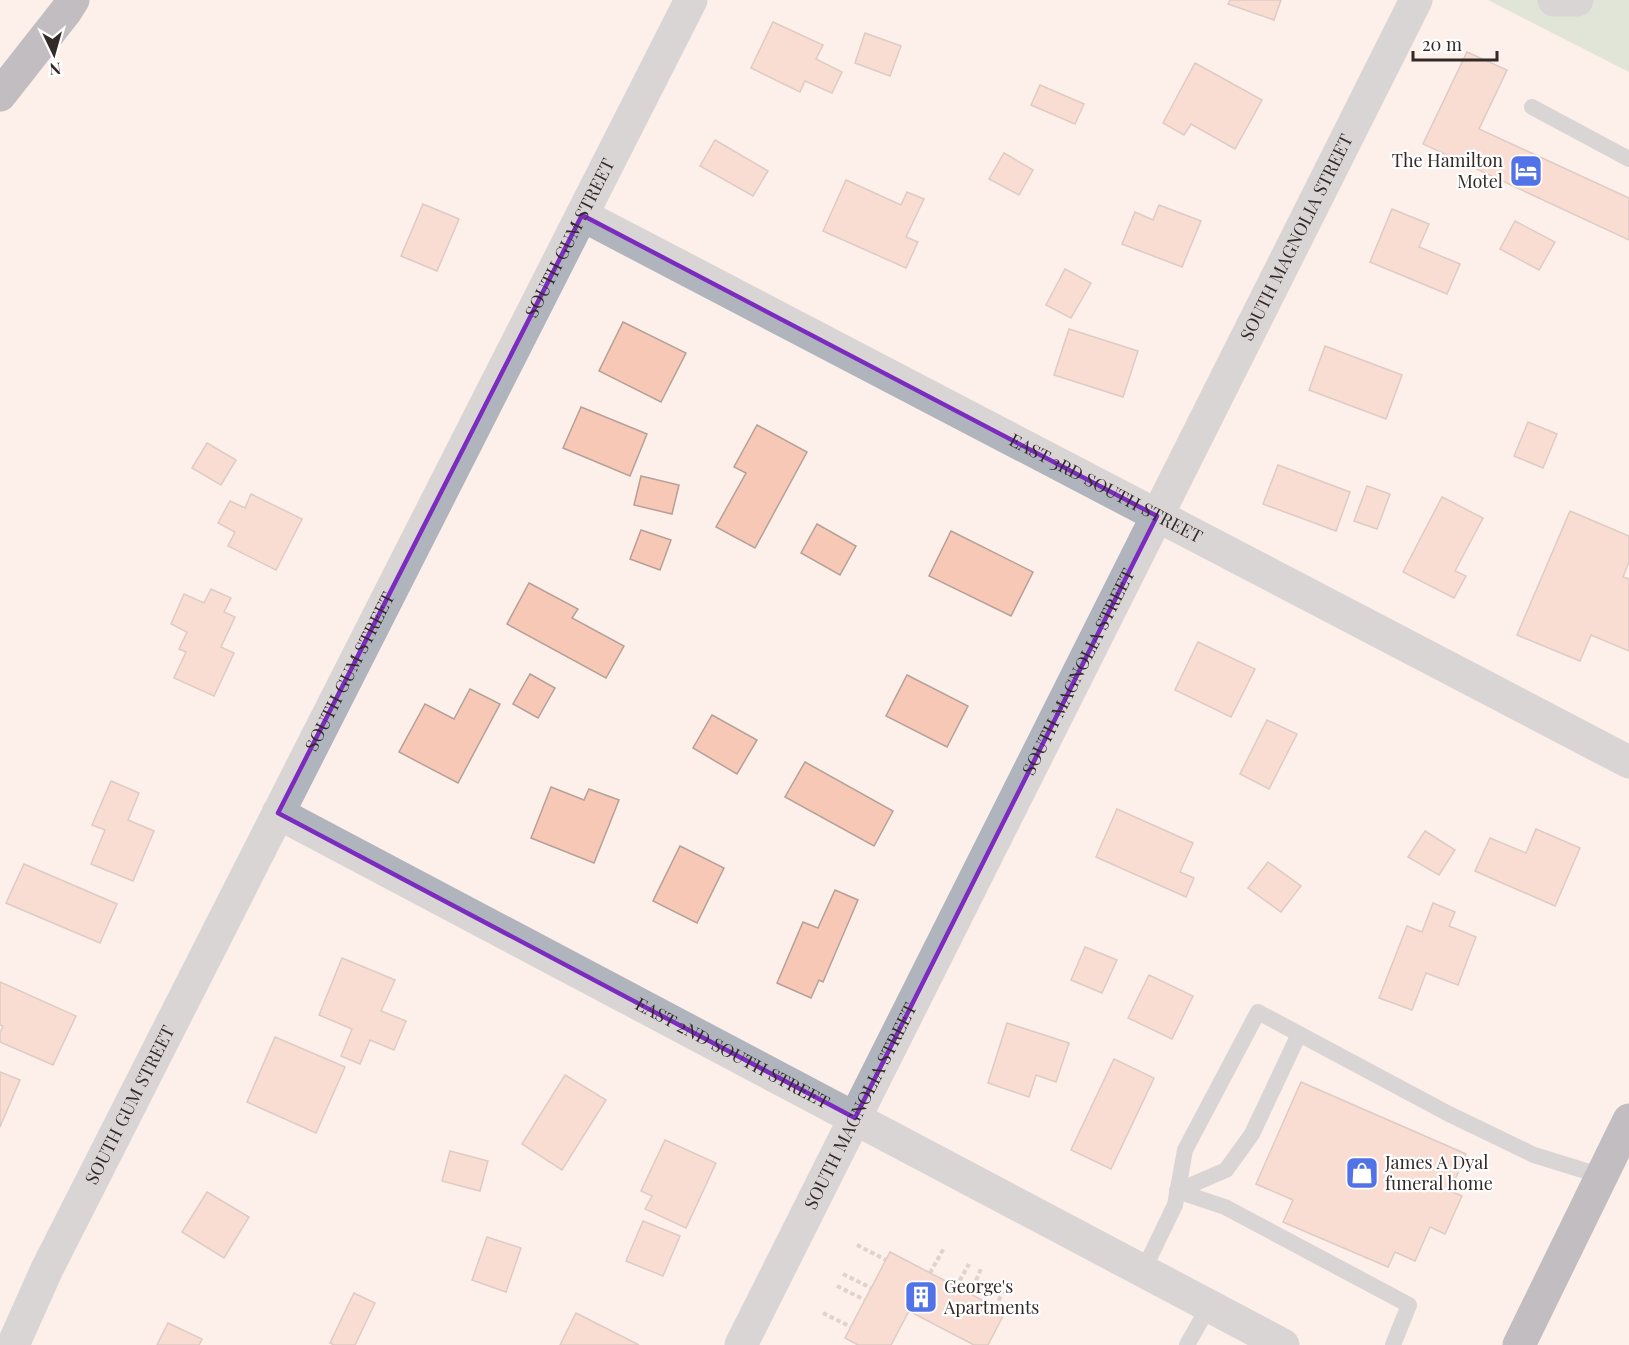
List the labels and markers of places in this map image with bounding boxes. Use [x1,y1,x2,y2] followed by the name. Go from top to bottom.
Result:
[1392,148,1503,193] place label: The Hamilton Motel
[1508,153,1544,189] hotel icon: The Hamilton Motel
[1384,1150,1493,1195] place label: James A Dyal funeral home
[1344,1155,1380,1191] shop icon: James A Dyal funeral home
[943,1274,1039,1319] place label: George's Apartments
[903,1279,939,1315] building icon: George's Apartments

